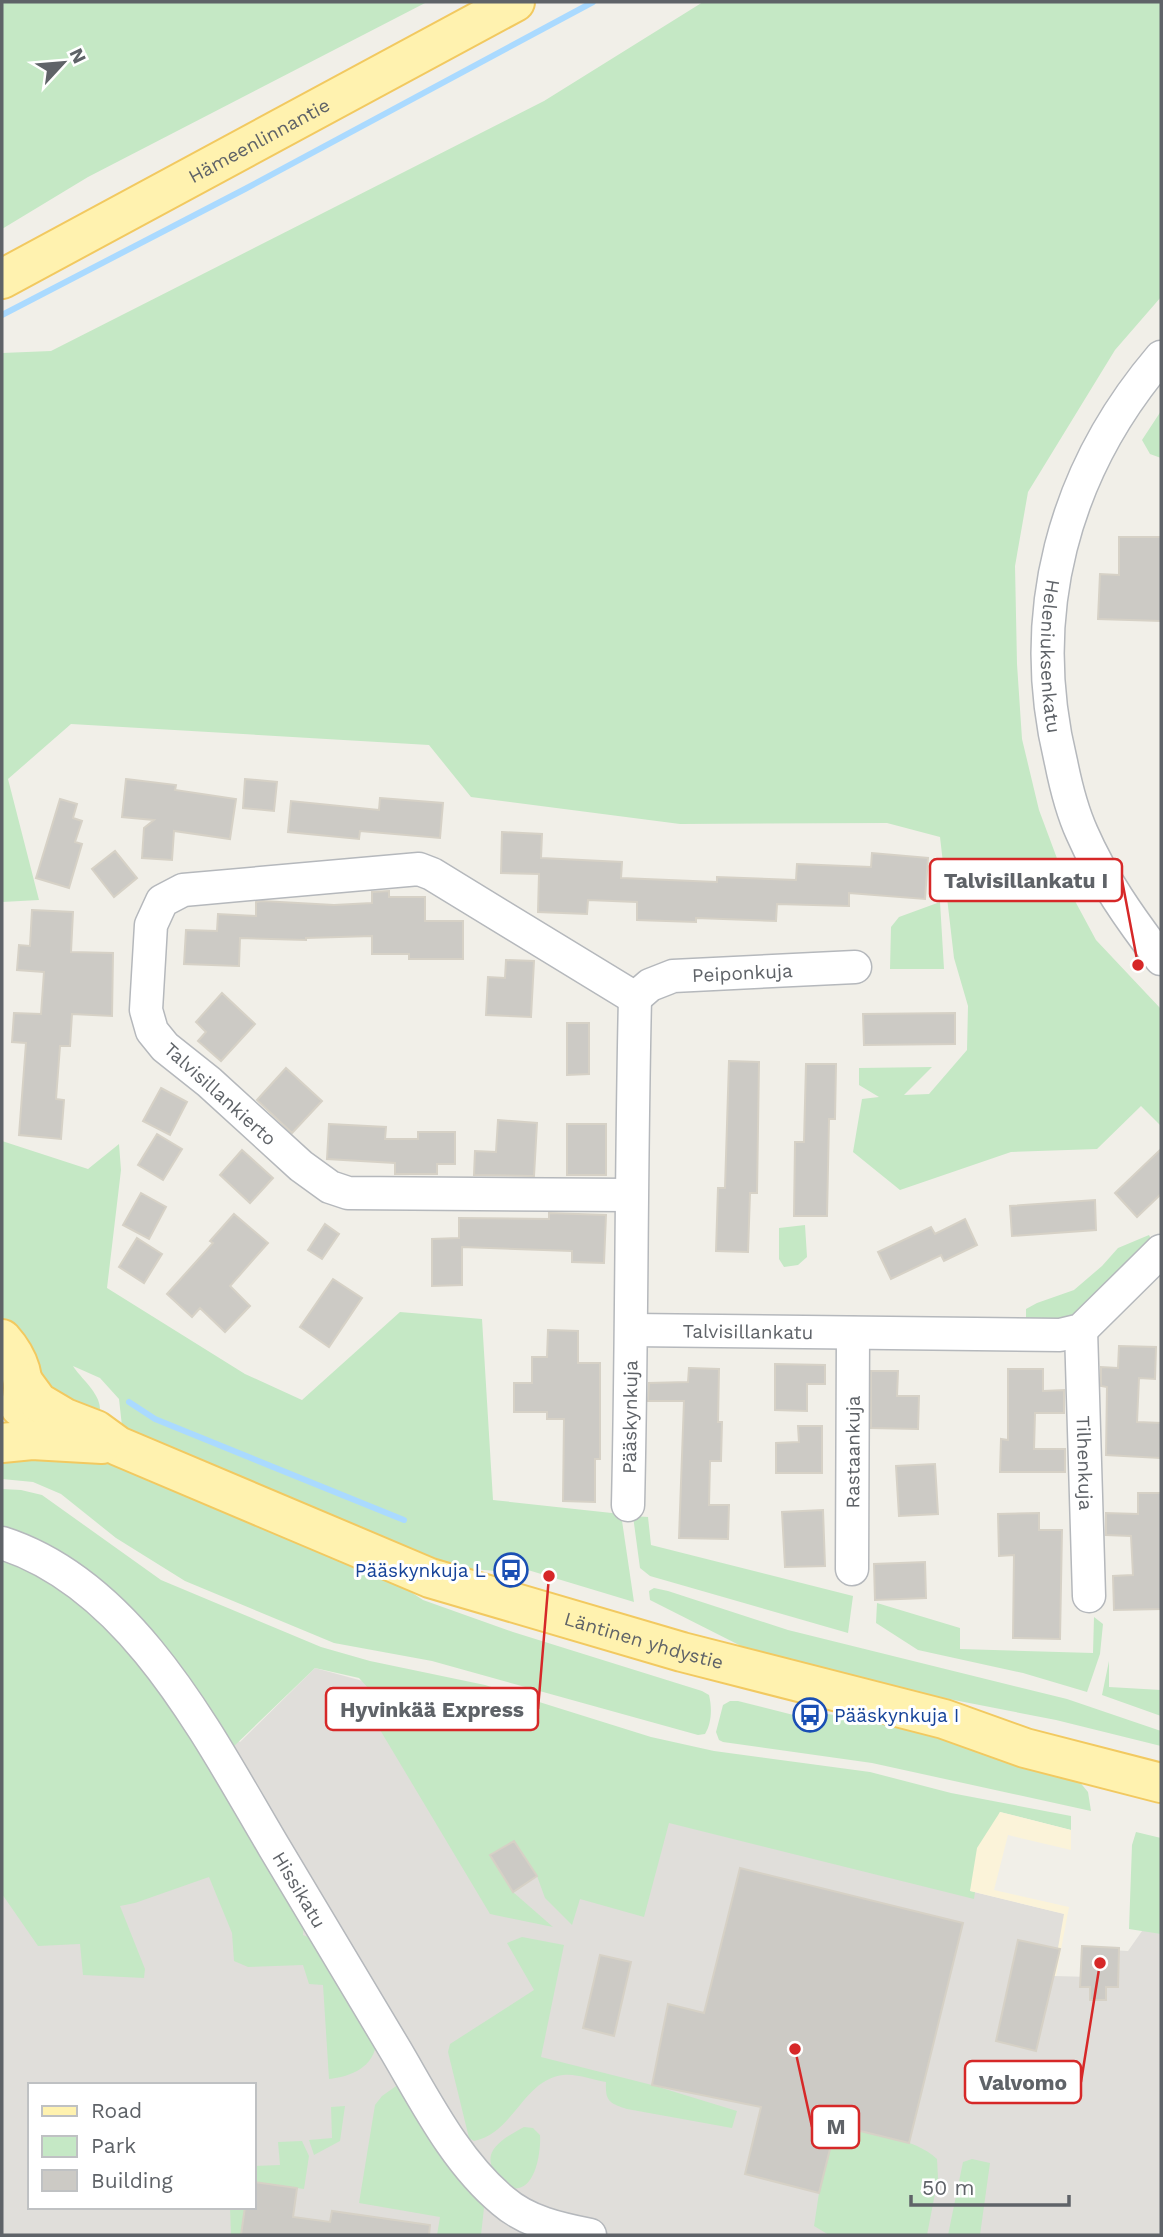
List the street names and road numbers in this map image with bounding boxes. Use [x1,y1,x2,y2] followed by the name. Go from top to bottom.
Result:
[184,93,334,188] street label: Hämeenlinnantie
[1036,578,1066,735] street label: Heleniuksenkatu
[691,959,794,987] street label: Peiponkuja
[159,1038,281,1150] street label: Talvisillankierto
[683,1319,813,1344] street label: Talvisillankatu
[617,1360,642,1474] street label: Pääskynkuja
[841,1395,864,1509] street label: Rastaankuja
[1072,1415,1098,1511] street label: Tilhenkuja
[562,1607,726,1674] street label: Läntinen yhdystie
[268,1847,331,1932] street label: Hissikatu

